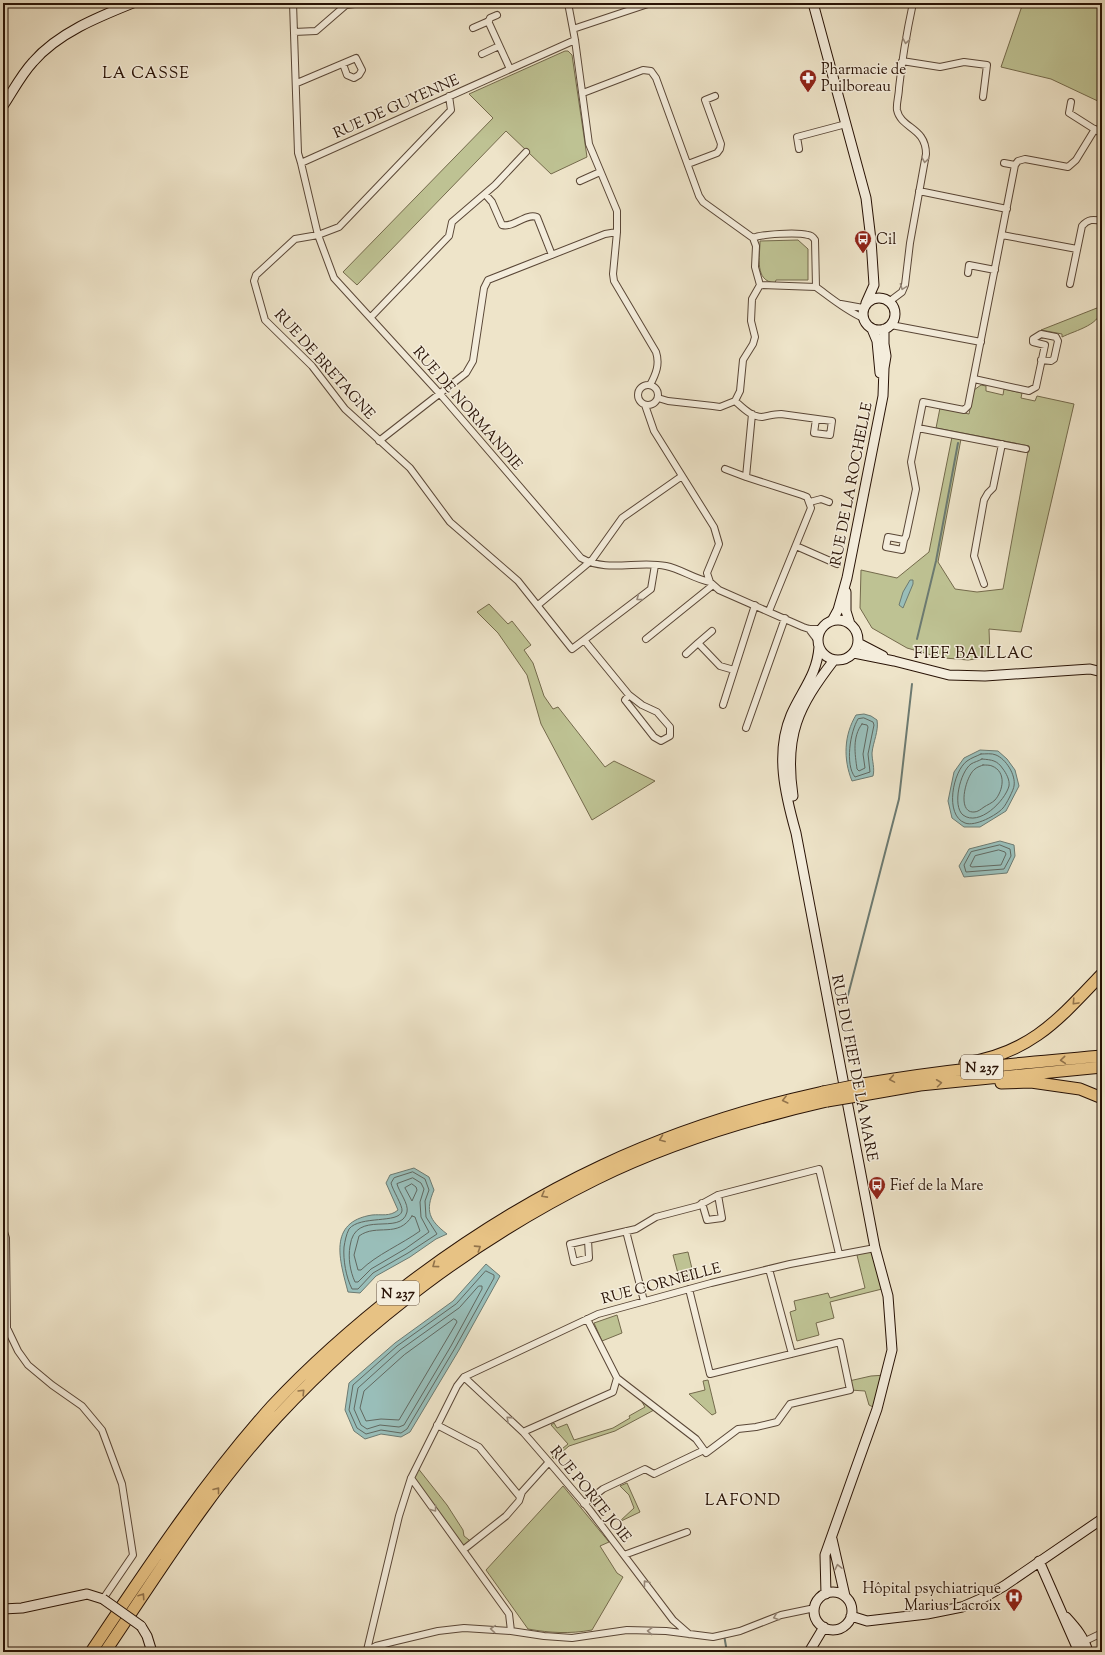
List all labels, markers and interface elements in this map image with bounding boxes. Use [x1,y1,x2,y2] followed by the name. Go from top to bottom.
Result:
[902,38,910,44] one-way arrow
[821,60,906,98] place label: Pharmacie de Puilboreau
[102,63,190,86] district label: LA CASSE
[798,68,818,93] pharmacy icon: Pharmacie de Puilboreau
[330,70,463,145] street label: RUE DE GUYENNE
[921,156,930,163] one-way arrow
[853,229,873,254] bus stop icon: Cil
[876,230,896,251] place label: Cil
[899,283,907,290] one-way arrow
[269,305,379,425] street label: RUE DE BRETAGNE
[407,343,527,475] street label: RUE DE NORMANDIE
[826,401,879,568] street label: RUE DE LA ROCHELLE
[637,593,644,600] one-way arrow
[914,643,1034,666] district label: FIEF BAILLAC
[825,973,882,1163] street label: RUE DU FIEF DE LA MARE
[1073,998,1080,1005] one-way arrow
[961,1055,1003,1079] road number: N 237
[1060,1055,1066,1064] one-way arrow
[889,1074,895,1082] one-way arrow
[936,1079,943,1088] one-way arrow
[782,1095,789,1104] one-way arrow
[658,1135,665,1143] one-way arrow
[867,1175,887,1200] bus stop icon: Fief de la Mare
[890,1176,984,1197] place label: Fief de la Mare
[541,1190,548,1197] one-way arrow
[474,1245,481,1252] one-way arrow
[599,1258,724,1311] street label: RUE CORNEILLE
[432,1260,439,1267] one-way arrow
[377,1281,419,1305] road number: N 237
[297,1389,305,1397] one-way arrow
[506,1416,514,1424] one-way arrow
[544,1442,635,1548] street label: RUE PORTE JOIE
[212,1487,219,1494] one-way arrow
[705,1490,781,1513] district label: LAFOND
[429,1505,436,1512] one-way arrow
[835,1564,843,1570] one-way arrow
[862,1579,1001,1617] place label: Hôpital psychiatrique Marius Lacroix
[644,1581,651,1588] one-way arrow
[1004,1587,1024,1612] hospital icon: Hôpital psychiatrique Marius Lacroix
[137,1594,144,1601] one-way arrow
[773,1612,780,1620] one-way arrow
[490,1625,496,1634] one-way arrow
[647,1626,653,1635] one-way arrow

